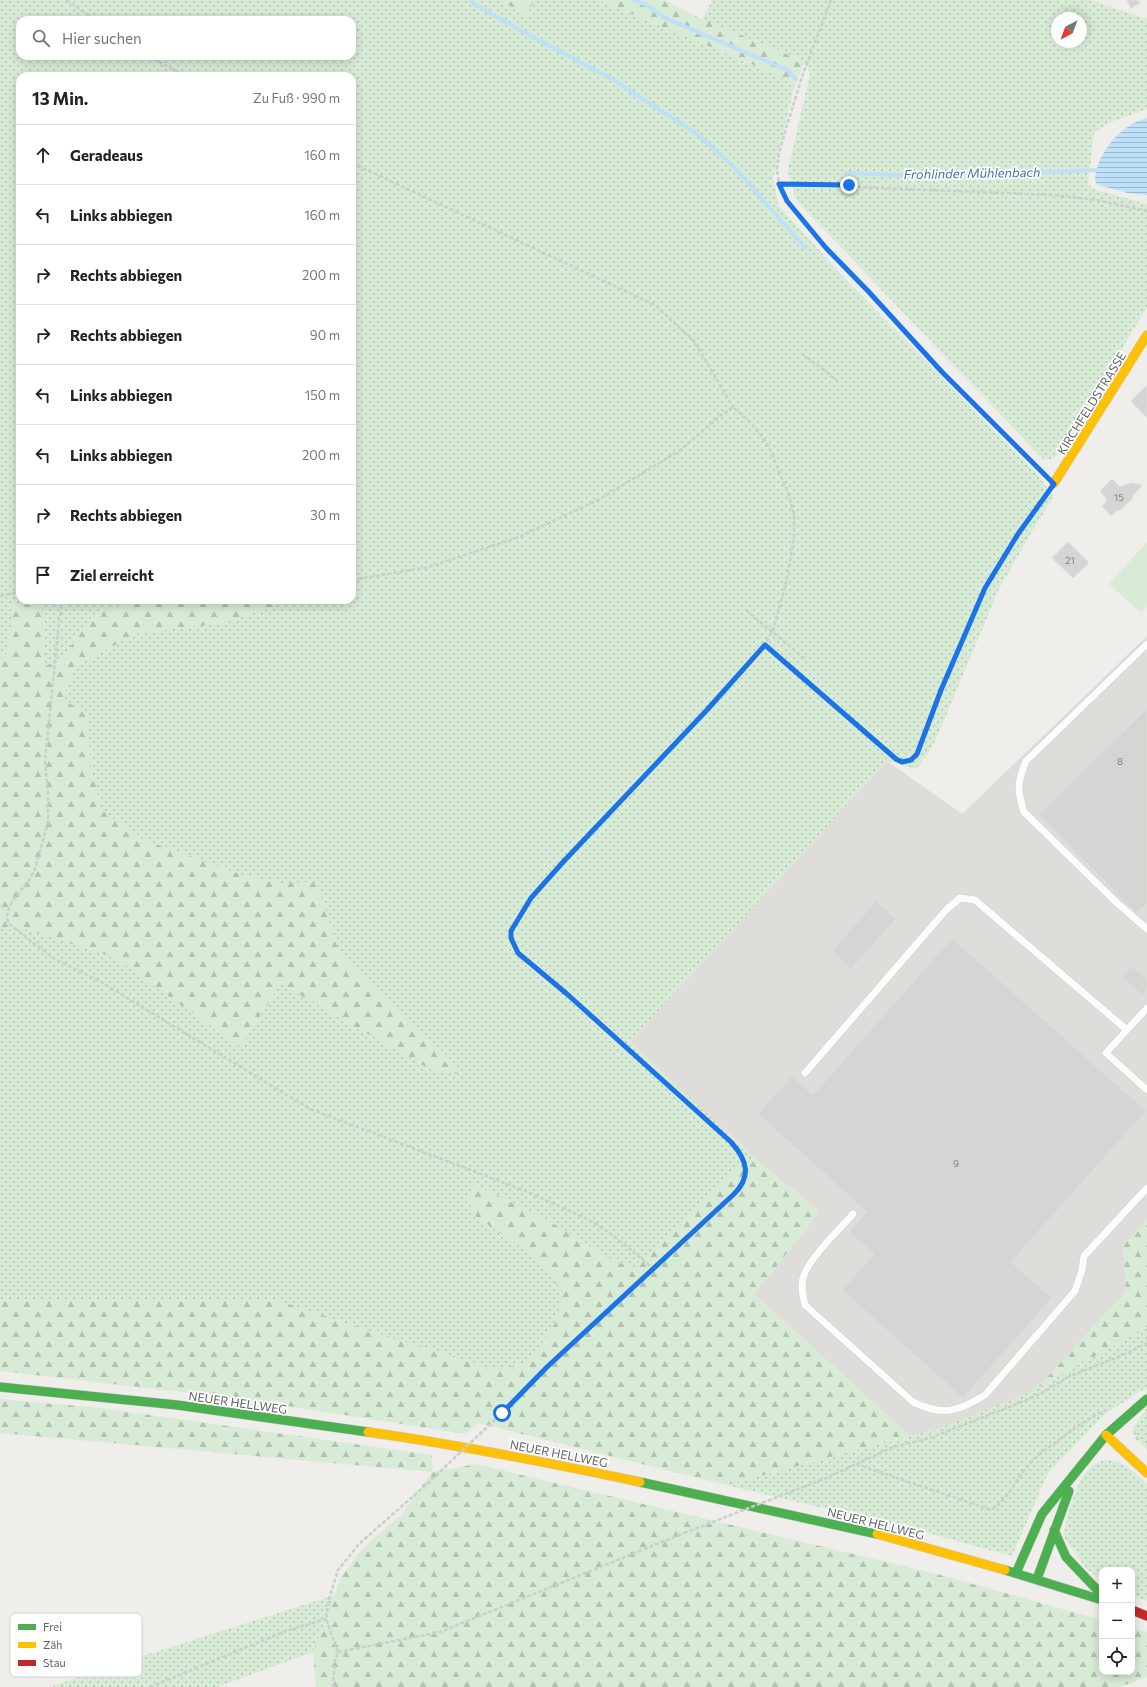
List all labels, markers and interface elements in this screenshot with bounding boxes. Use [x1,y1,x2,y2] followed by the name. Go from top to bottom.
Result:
[1051,12,1087,48] north arrow
[16,16,356,60] search box
[30,27,52,49] icon: search
[62,29,142,47] text: Hier suchen
[32,88,88,109] text: 13 Min.
[253,90,340,106] text: Zu Fuß · 990 m
[32,144,54,166] icon: ahead
[70,146,143,164] text: Geradeaus
[304,147,340,163] text: 160 m
[904,164,1040,182] water label: Frohlinder Mühlenbach
[840,176,858,194] route end
[32,204,54,226] icon: left
[70,206,172,224] text: Links abbiegen
[304,207,340,223] text: 160 m
[32,264,54,286] icon: right
[70,266,182,284] text: Rechts abbiegen
[302,267,340,283] text: 200 m
[32,324,54,346] icon: right
[70,326,182,344] text: Rechts abbiegen
[310,327,340,343] text: 90 m
[1054,349,1128,457] street label: KIRCHFELDSTRASSE
[32,384,54,406] icon: left
[70,386,172,404] text: Links abbiegen
[305,387,340,403] text: 150 m
[32,444,54,466] icon: left
[70,446,172,464] text: Links abbiegen
[302,447,340,463] text: 200 m
[1114,491,1124,503] house number: 15
[32,504,54,526] icon: right
[70,506,182,524] text: Rechts abbiegen
[310,507,340,523] text: 30 m
[1065,554,1075,566] house number: 21
[32,564,54,586] icon: arrive
[70,566,154,584] text: Ziel erreicht
[1117,755,1123,767] house number: 8
[953,1157,959,1169] house number: 9
[188,1388,288,1416] street label: NEUER HELLWEG
[493,1404,511,1422] route start
[509,1437,609,1469] street label: NEUER HELLWEG
[826,1504,926,1542] street label: NEUER HELLWEG
[1099,1567,1135,1675] map controls
[1099,1567,1135,1603] button: +
[1099,1603,1135,1639] button: −
[10,1613,142,1677] legend
[43,1620,62,1633] text: Frei
[43,1638,62,1651] text: Zäh
[1099,1639,1135,1675] button: locate
[43,1656,66,1669] text: Stau

